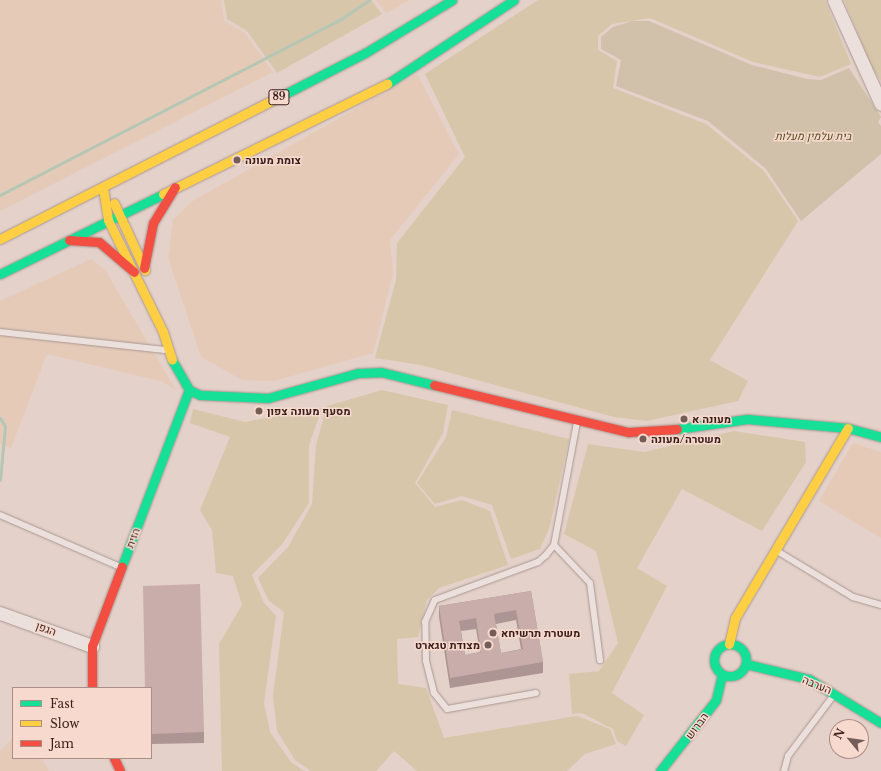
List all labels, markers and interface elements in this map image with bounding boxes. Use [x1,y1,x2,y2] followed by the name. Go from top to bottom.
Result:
[268,89,290,105] road number: 89
[775,129,851,143] park label: בית עלמין מעלות
[245,153,301,167] place label: צומת מעונה
[232,155,242,165] marker: צומת מעונה
[267,404,350,418] place label: מסעף מעונה צפון
[254,406,264,416] marker: מסעף מעונה צפון
[692,412,731,426] place label: מעונה א
[679,414,689,424] marker: מעונה א
[651,432,721,446] place label: משטרה/מעונה
[638,434,648,444] marker: משטרה/מעונה
[123,526,143,550] street label: הזית
[34,619,58,639] street label: הגפן
[501,626,580,640] place label: משטרת תרשיחא
[488,628,498,638] marker: משטרת תרשיחא
[415,638,480,652] place label: מצודת טגארט
[483,640,493,650] marker: מצודת טגארט
[800,673,834,697] street label: הערבה
[12,687,152,759] legend
[50,696,74,711] text: Fast
[683,710,711,742] street label: הברוש
[50,716,79,731] text: Slow
[829,719,869,759] north arrow
[831,726,848,742] text: N
[50,736,74,751] text: Jam

